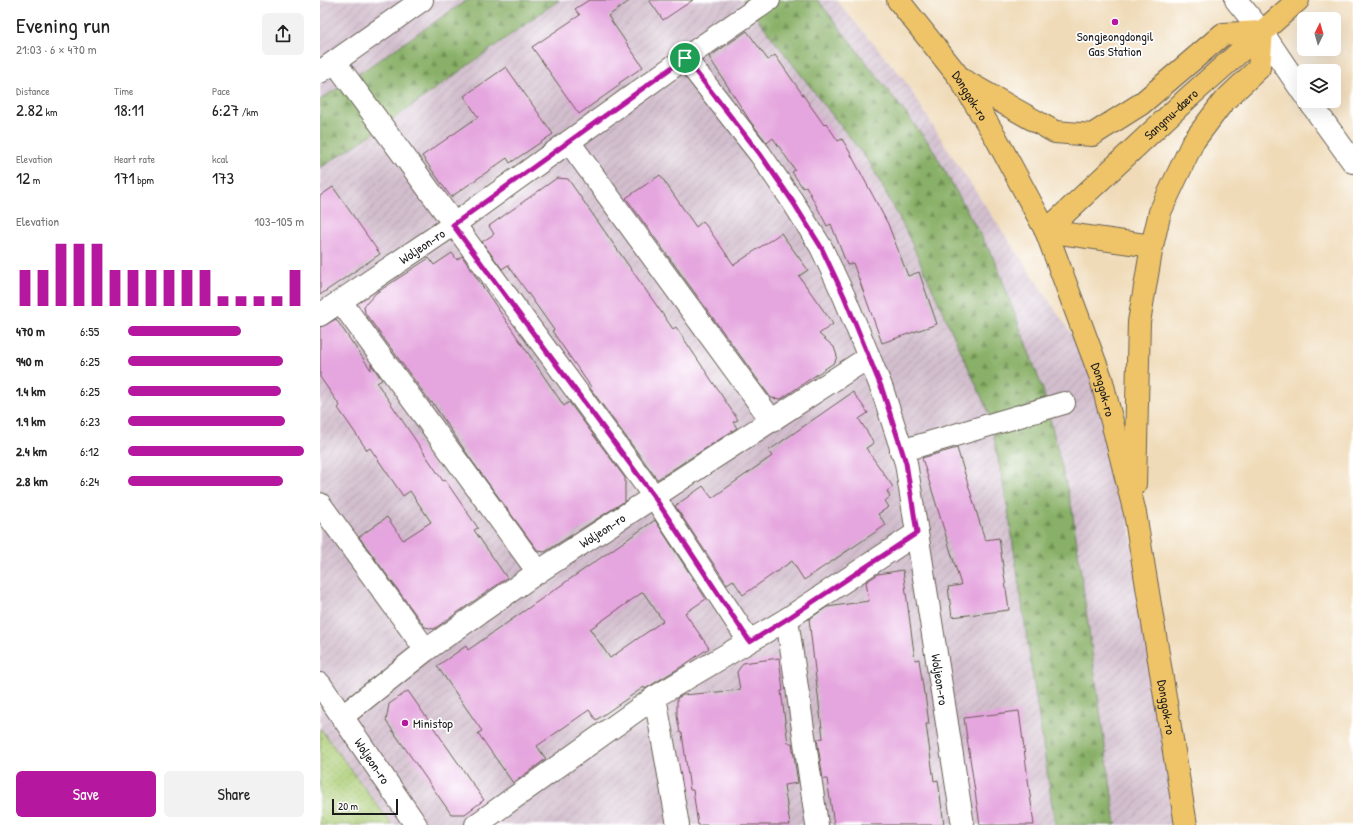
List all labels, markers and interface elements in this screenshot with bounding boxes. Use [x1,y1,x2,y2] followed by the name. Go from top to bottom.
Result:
[16,10,110,40] text: Evening run
[1297,12,1341,56] north arrow
[1297,12,1341,108] map controls
[262,13,304,55] button: share
[1110,17,1120,27] marker: Songjeongdongil Gas Station
[1077,27,1154,60] place label: Songjeongdongil Gas Station
[16,40,97,58] text: 21:03 · 6 × 470 m
[668,41,702,75] pin
[674,47,696,69] icon: arrive
[1297,64,1341,108] button: layers
[948,67,992,124] street label: Donggok-ro
[16,84,50,98] text: Distance
[114,84,133,98] text: Time
[212,84,230,98] text: Pace
[1140,84,1202,144] street label: Sangmu-daero
[16,98,43,121] text: 2.82
[114,98,144,121] text: 18:11
[212,98,239,121] text: 6:27
[43,105,58,119] text: km
[239,105,258,119] text: /km
[16,152,53,166] text: Elevation
[114,152,155,166] text: Heart rate
[212,152,228,166] text: kcal
[16,166,30,189] text: 12
[114,166,135,189] text: 171
[212,166,234,189] text: 173
[30,173,40,187] text: m
[135,173,154,187] text: bpm
[16,212,59,230] text: Elevation
[254,212,304,230] text: 103–105 m
[395,224,448,268] street label: Woljeon-ro
[16,322,45,340] text: 470 m
[80,322,99,340] text: 6:55
[16,352,43,370] text: 940 m
[80,352,100,370] text: 6:25
[1087,360,1119,418] street label: Donggok-ro
[16,382,46,400] text: 1.4 km
[80,382,100,400] text: 6:25
[16,412,46,430] text: 1.9 km
[80,412,100,430] text: 6:23
[16,442,47,460] text: 2.4 km
[80,442,99,460] text: 6:12
[16,472,48,490] text: 2.8 km
[80,472,99,490] text: 6:24
[576,509,629,552] street label: Woljeon-ro
[927,653,953,706] street label: Woljeon-ro
[1153,678,1180,736] street label: Donggok-ro
[413,714,453,732] place label: Ministop
[400,718,410,728] marker: Ministop
[350,734,394,787] street label: Woljeon-ro
[16,771,156,817] button: Save
[164,771,304,817] button: Share
[332,797,398,816] scale bar
[338,799,358,813] text: 20 m

